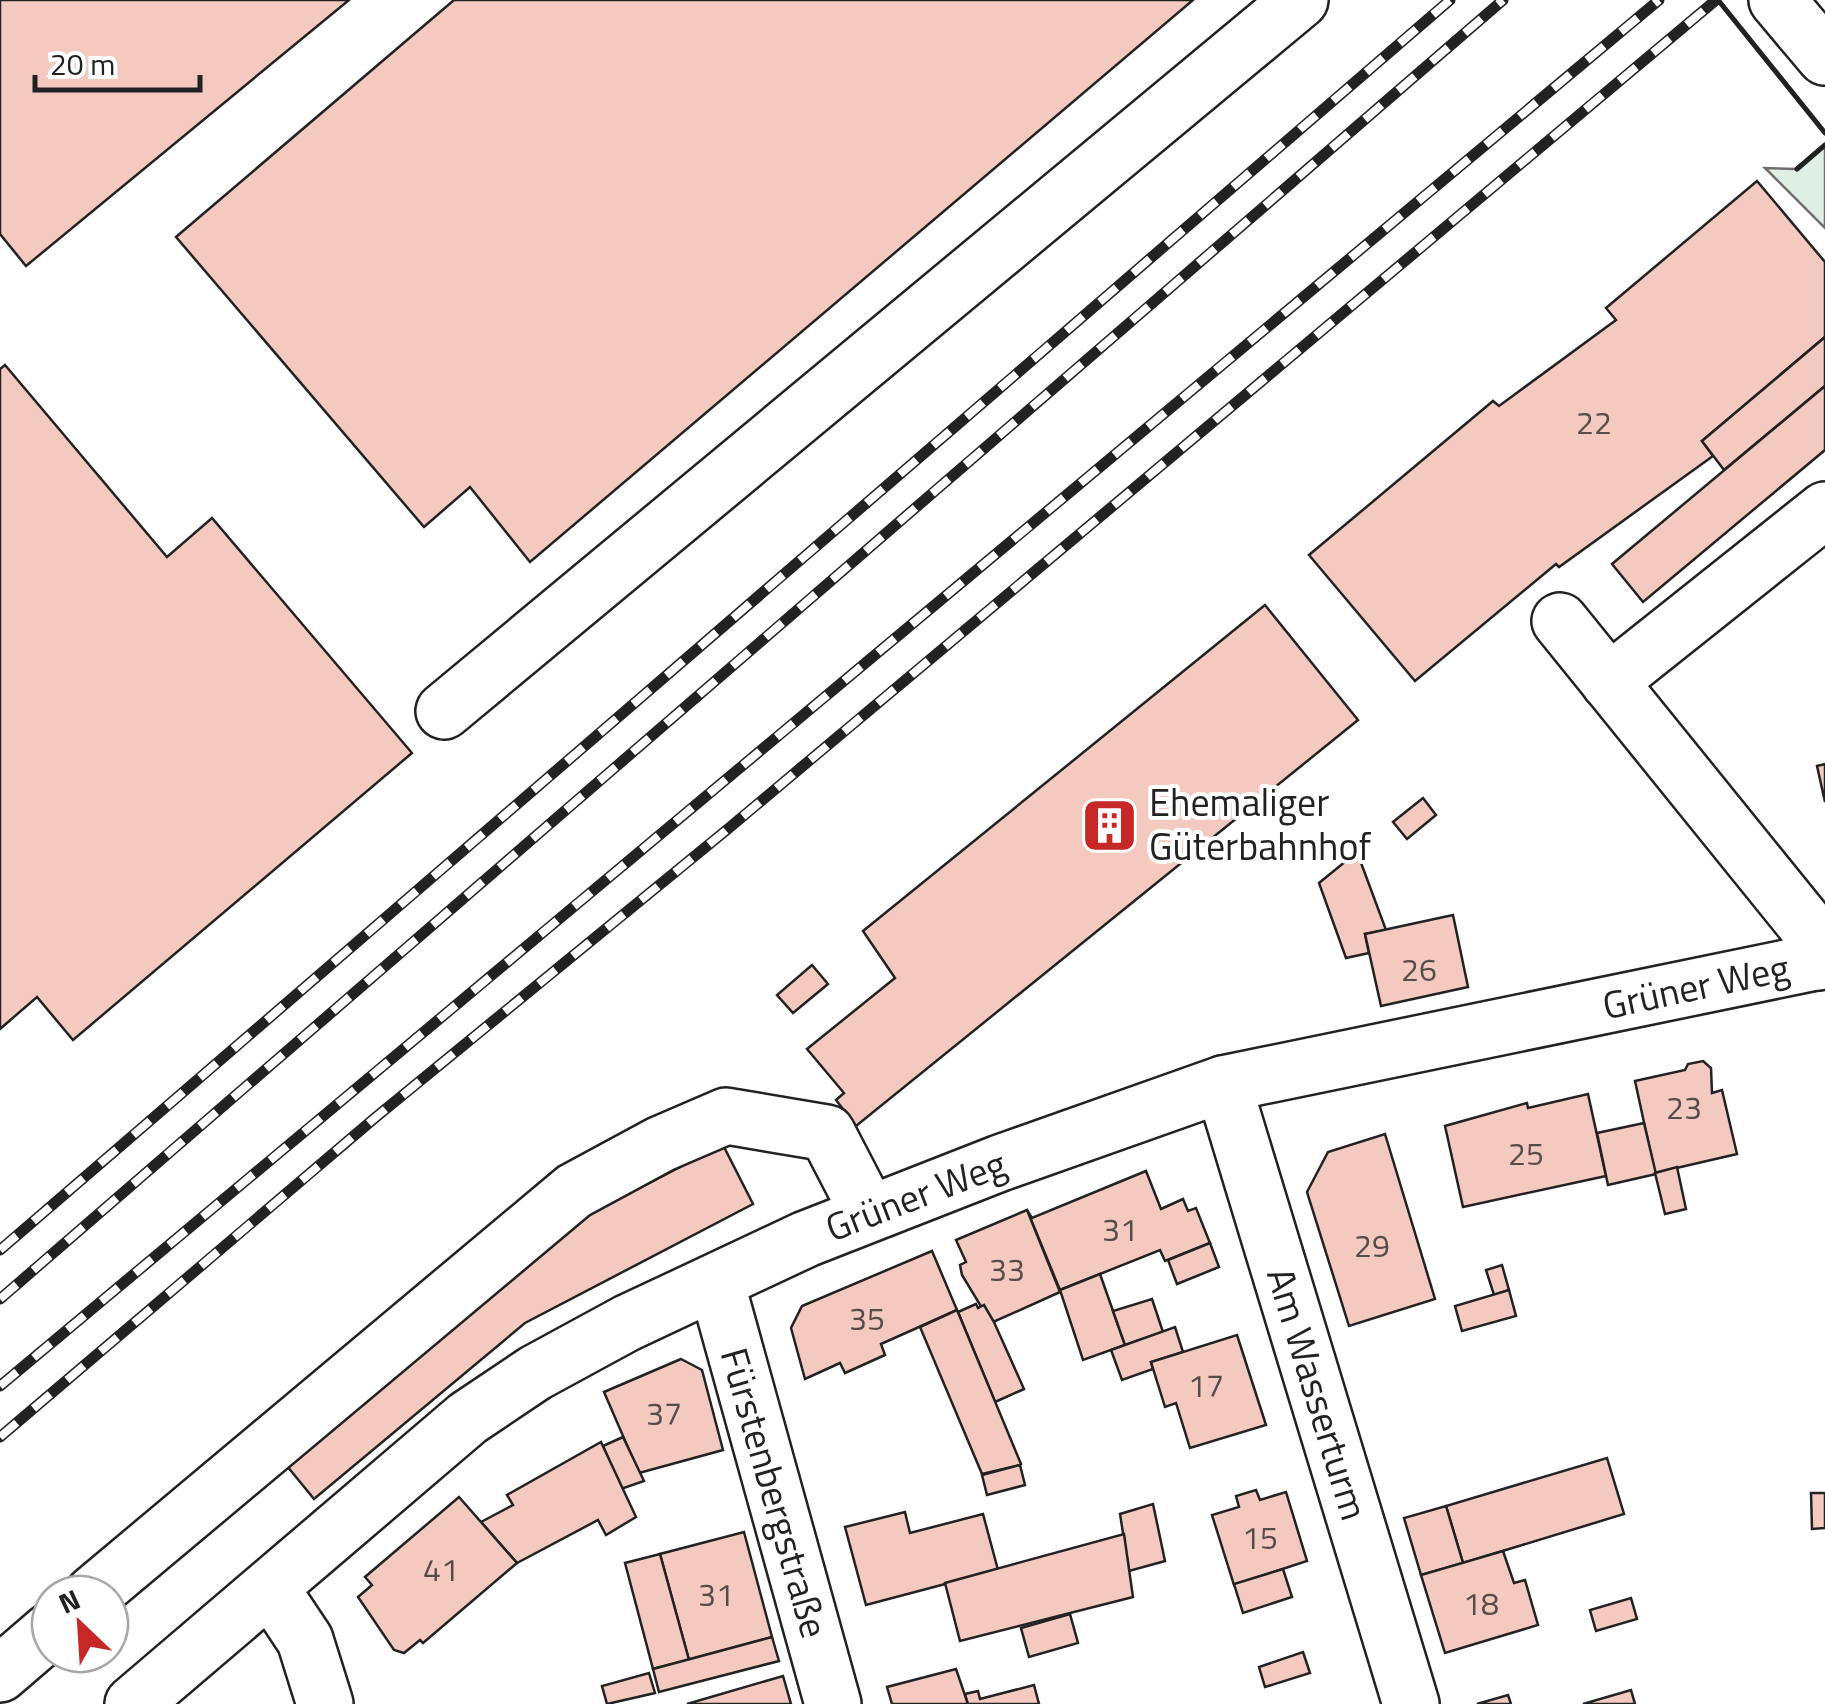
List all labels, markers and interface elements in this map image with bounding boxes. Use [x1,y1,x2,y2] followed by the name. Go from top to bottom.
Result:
[35,30,200,92] scale bar
[50,41,115,87] text: 20 m
[1576,398,1612,446] house number: 22
[1149,773,1372,875] place label: Ehemaliger Güterbahnhof
[1080,795,1140,855] building icon: Ehemaliger Güterbahnhof
[1597,938,1794,1034] street label: Grüner Weg
[1401,945,1437,993] house number: 26
[1666,1083,1702,1131] house number: 23
[1508,1129,1544,1177] house number: 25
[817,1134,1014,1256] street label: Grüner Weg
[1102,1205,1138,1253] house number: 31
[1354,1221,1390,1269] house number: 29
[989,1245,1025,1293] house number: 33
[1252,1260,1384,1527] street label: Am Wasserturm
[849,1294,885,1342] house number: 35
[706,1341,844,1644] street label: Fürstenbergstraße
[1188,1361,1224,1409] house number: 17
[646,1389,682,1437] house number: 37
[1242,1513,1278,1561] house number: 15
[423,1545,459,1593] house number: 41
[698,1570,734,1618] house number: 31
[30,1574,130,1674] north arrow
[51,1577,87,1624] text: N
[1463,1579,1499,1627] house number: 18

